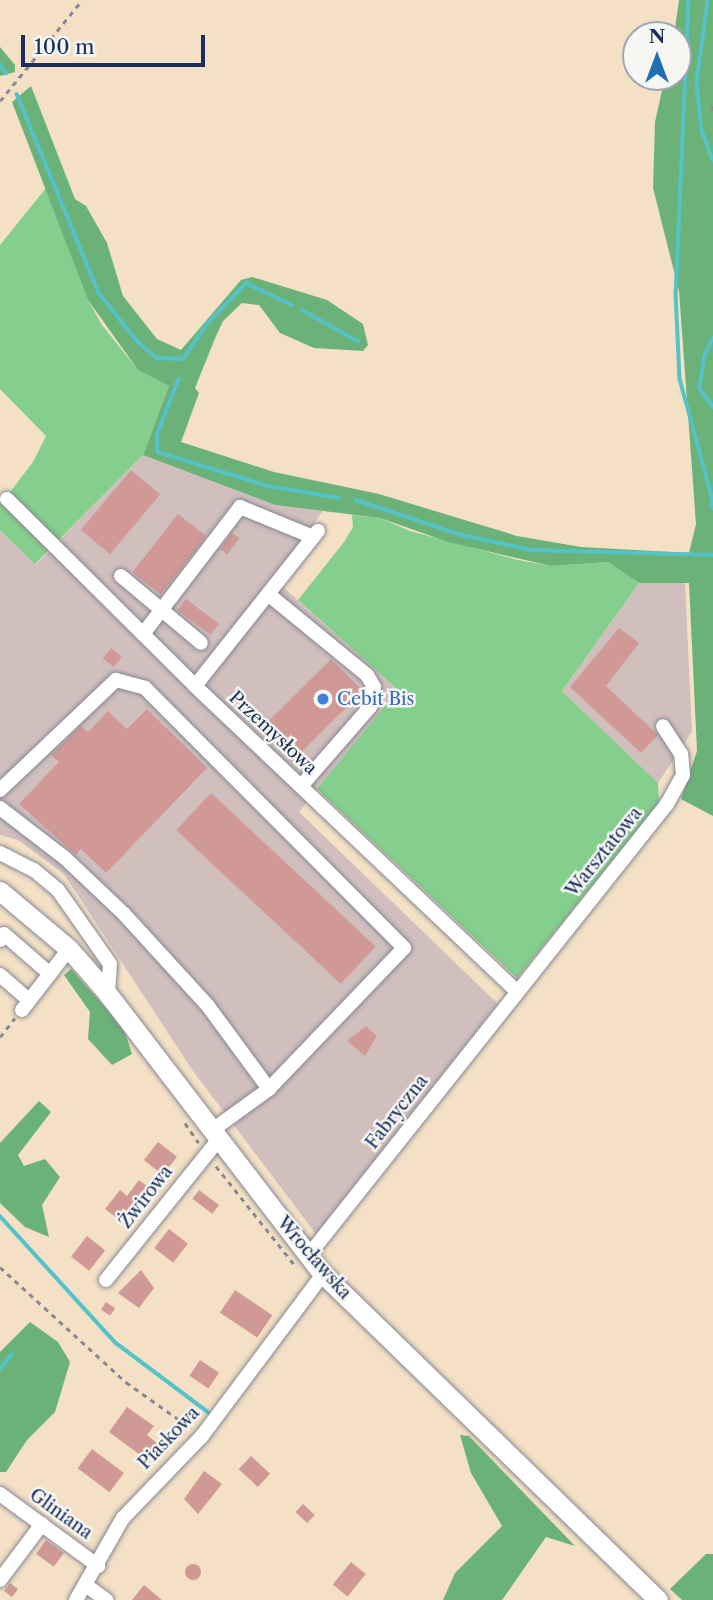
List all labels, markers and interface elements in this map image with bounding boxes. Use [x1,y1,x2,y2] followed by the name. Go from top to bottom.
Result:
[24,21,208,65] scale bar
[622,21,692,91] north arrow
[649,25,665,48] text: N
[34,34,95,59] text: 100 m
[224,687,322,779] street label: Przemysłowa
[337,688,414,710] place label: Cebit Bis
[315,691,331,707] marker: Cebit Bis
[561,803,647,901] street label: Warsztatowa
[361,1071,433,1153] street label: Fabryczna
[115,1161,177,1233] street label: Żwirowa
[272,1212,356,1304] street label: Wrocławska
[134,1402,204,1474] street label: Piaskowa
[25,1484,97,1544] street label: Gliniana

